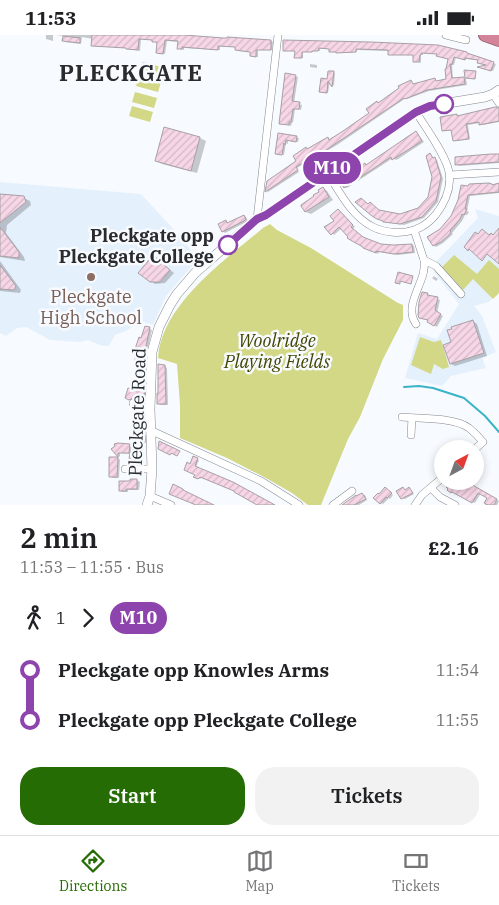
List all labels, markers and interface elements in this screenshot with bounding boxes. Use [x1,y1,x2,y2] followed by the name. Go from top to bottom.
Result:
[25,6,76,30] text: 11:53
[59,58,203,87] district label: PLECKGATE
[434,94,454,114] unlabelled marker
[303,152,361,184] line badge: M10
[313,156,351,179] text: M10
[59,224,214,268] place label: Pleckgate opp Pleckgate College
[218,235,238,255] marker: Pleckgate opp Pleckgate College
[85,271,97,283] marker: Pleckgate High School
[40,285,142,329] place label: Pleckgate High School
[223,329,330,373] park label: Woolridge Playing Fields
[123,347,151,477] street label: Pleckgate Road
[434,440,484,490] north arrow
[434,440,484,490] map controls
[20,519,98,556] text: 2 min
[428,536,479,560] text: £2.16
[20,557,164,577] text: 11:53 – 11:55 · Bus
[20,604,48,632] icon: walk
[74,604,102,632] icon: forward
[120,606,157,629] text: M10
[56,608,66,628] text: 1
[58,658,329,682] text: Pleckgate opp Knowles Arms
[436,660,479,680] text: 11:54
[58,708,357,732] text: Pleckgate opp Pleckgate College
[436,710,479,730] text: 11:55
[20,767,245,825] button: Start
[255,767,479,825] button: Tickets
[59,847,127,895] tab: Directions
[245,847,274,895] tab: Map
[392,847,440,895] tab: Tickets

